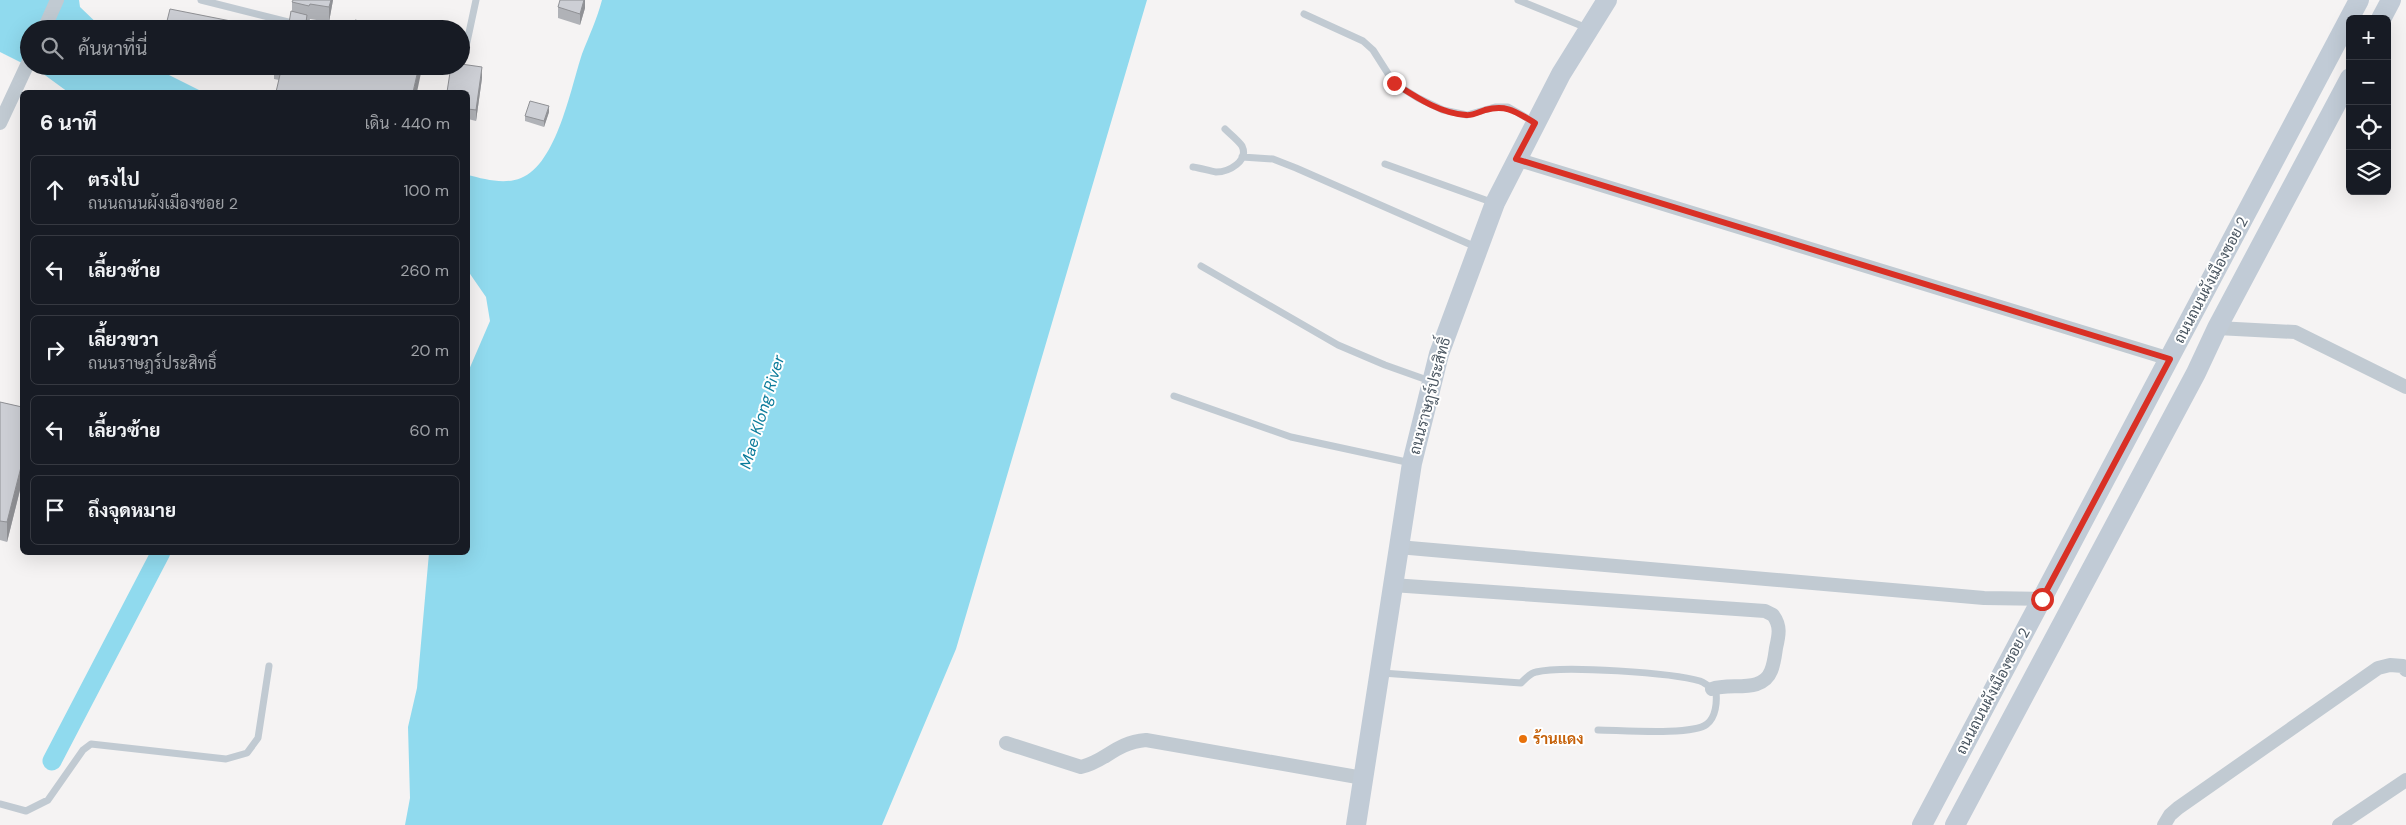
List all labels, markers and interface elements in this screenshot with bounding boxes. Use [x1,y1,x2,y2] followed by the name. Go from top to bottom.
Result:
[2346,15,2391,195] map controls
[2346,15,2391,60] button: +
[20,20,470,75] search box
[38,34,66,62] icon: search
[78,36,147,61] text: ค้นหาที่นี่
[2346,60,2391,105] button: −
[1383,72,1406,95] route end
[2346,105,2391,150] button: locate
[40,109,97,137] text: 6 นาที
[365,113,450,134] text: เดิน · 440 m
[2346,150,2391,195] button: layers
[88,167,140,192] text: ตรงไป
[41,176,69,204] icon: ahead
[404,180,449,201] text: 100 m
[88,193,238,214] text: ถนนถนนผังเมืองซอย 2
[2169,213,2253,347] street label: ถนนถนนผังเมืองซอย 2
[41,256,69,284] icon: left
[88,258,160,283] text: เลี้ยวซ้าย
[400,260,449,281] text: 260 m
[88,327,159,352] text: เลี้ยวขวา
[1400,334,1455,457] street label: ถนนราษฎร์ประสิทธิ์
[41,336,69,364] icon: right
[410,340,449,361] text: 20 m
[735,352,790,471] water label: Mae Klong River
[88,353,217,374] text: ถนนราษฎร์ประสิทธิ์
[41,416,69,444] icon: left
[88,418,160,443] text: เลี้ยวซ้าย
[409,420,449,441] text: 60 m
[41,496,69,524] icon: arrive
[88,498,176,523] text: ถึงจุดหมาย
[2031,588,2054,611] route start
[1951,624,2035,758] street label: ถนนถนนผังเมืองซอย 2
[1533,729,1584,749] place label: ร้านแดง
[1517,733,1529,745] marker: ร้านแดง

